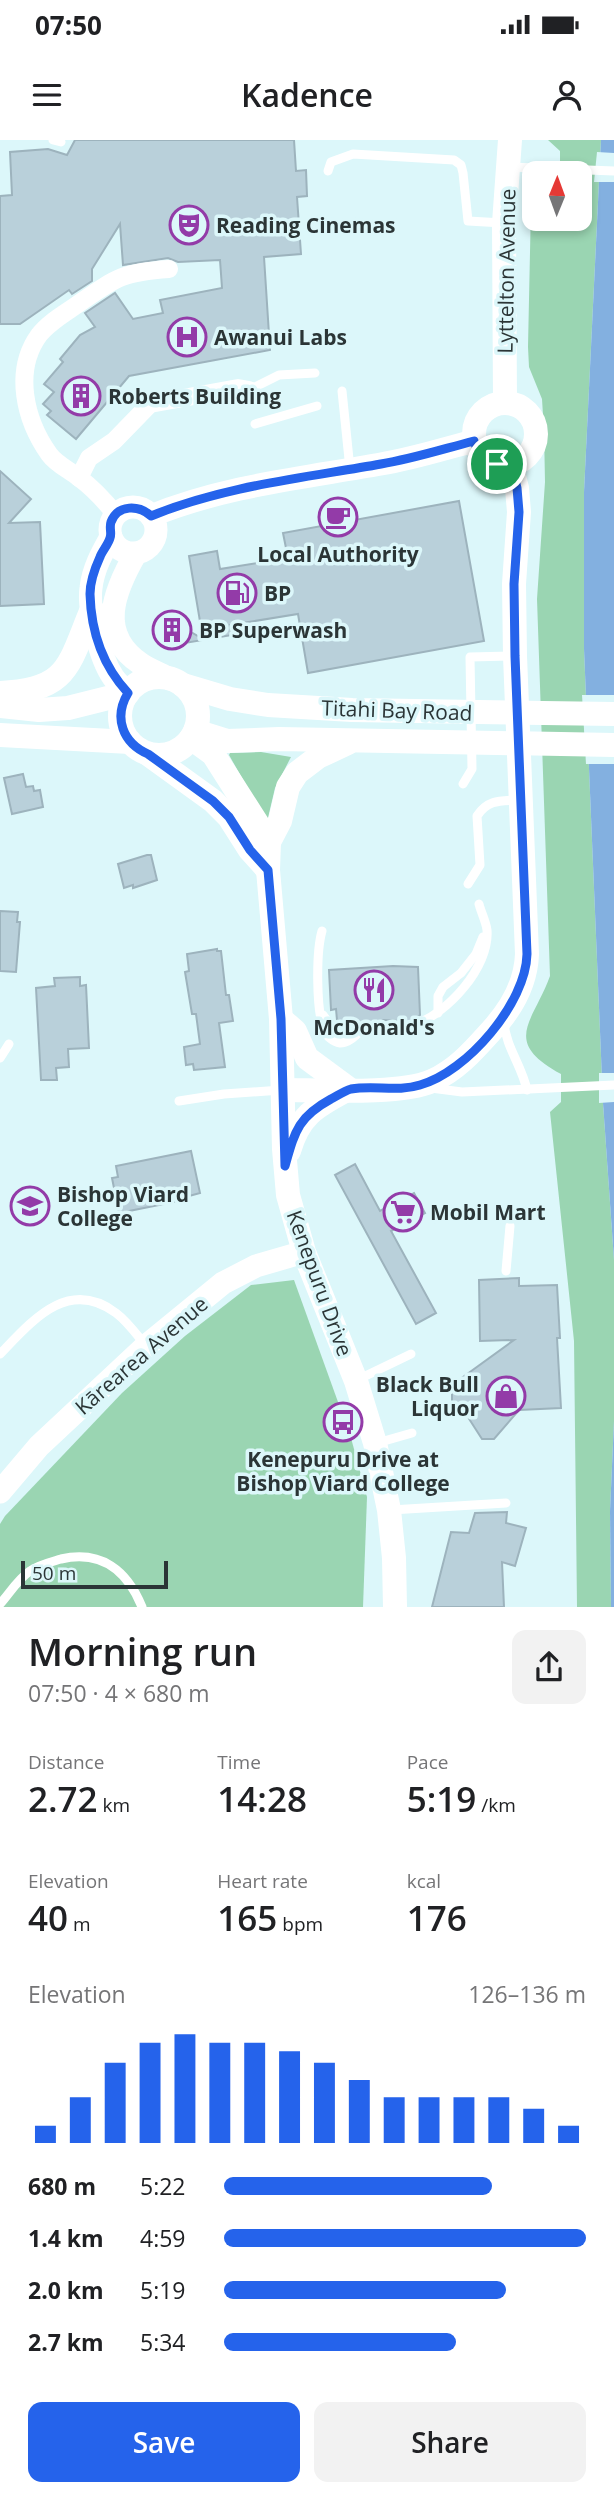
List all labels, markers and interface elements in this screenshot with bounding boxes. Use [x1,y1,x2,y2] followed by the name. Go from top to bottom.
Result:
[35,7,102,43] text: 07:50
[241,73,373,116] text: Kadence
[28,76,66,114] icon: menu
[548,76,586,114] icon: person
[522,161,592,231] north arrow
[522,161,592,231] map controls
[491,188,521,354] street label: Lyttelton Avenue
[168,204,210,246] theatre icon: Reading Cinemas
[216,211,396,239] place label: Reading Cinemas
[166,316,208,358] hospital icon: Awanui Labs
[214,323,347,351] place label: Awanui Labs
[60,375,102,417] building icon: Roberts Building
[108,382,281,410] place label: Roberts Building
[467,434,527,494] pin
[478,445,516,483] icon: arrive
[317,496,359,538] cafe icon: Local Authority
[257,540,419,568] place label: Local Authority
[216,572,258,614] fuel station icon: BP
[264,579,291,607] place label: BP
[151,609,193,651] building icon: BP Superwash
[199,616,347,644] place label: BP Superwash
[321,693,473,727] street label: Titahi Bay Road
[353,969,395,1011] restaurant icon: McDonald's
[313,1013,435,1041] place label: McDonald's
[57,1180,189,1232] place label: Bishop Viard College
[9,1185,51,1227] school or university icon: Bishop Viard College
[382,1191,424,1233] supermarket icon: Mobil Mart
[430,1198,546,1226] place label: Mobil Mart
[281,1206,359,1360] street label: Kenepuru Drive
[69,1290,213,1420] street label: Kārearea Avenue
[376,1370,479,1422] place label: Black Bull Liquor
[485,1375,527,1417] shop icon: Black Bull Liquor
[322,1401,364,1443] bus stop icon: Kenepuru Drive at Bishop Viard College
[236,1445,450,1497] place label: Kenepuru Drive at Bishop Viard College
[21,1558,168,1590] scale bar
[32,1560,76,1586] text: 50 m
[28,1625,257,1677] text: Morning run
[512,1630,586,1704] button: share
[28,1677,210,1709] text: 07:50 · 4 × 680 m
[28,1749,104,1775] text: Distance
[217,1749,261,1775] text: Time
[407,1749,448,1775] text: Pace
[28,1775,98,1822] text: 2.72
[217,1775,307,1822] text: 14:28
[407,1775,476,1822] text: 5:19
[98,1792,130,1818] text: km
[476,1792,516,1818] text: /km
[28,1868,109,1894] text: Elevation
[217,1868,308,1894] text: Heart rate
[407,1868,441,1894] text: kcal
[28,1894,68,1941] text: 40
[217,1894,277,1941] text: 165
[407,1894,467,1941] text: 176
[68,1911,91,1937] text: m
[277,1911,323,1937] text: bpm
[28,1978,126,2010] text: Elevation
[468,1978,586,2010] text: 126–136 m
[28,2170,96,2202] text: 680 m
[140,2170,186,2202] text: 5:22
[28,2222,104,2254] text: 1.4 km
[140,2222,186,2254] text: 4:59
[28,2274,104,2306] text: 2.0 km
[140,2274,186,2306] text: 5:19
[28,2326,104,2358] text: 2.7 km
[140,2326,186,2358] text: 5:34
[28,2402,300,2482] button: Save
[314,2402,586,2482] button: Share

